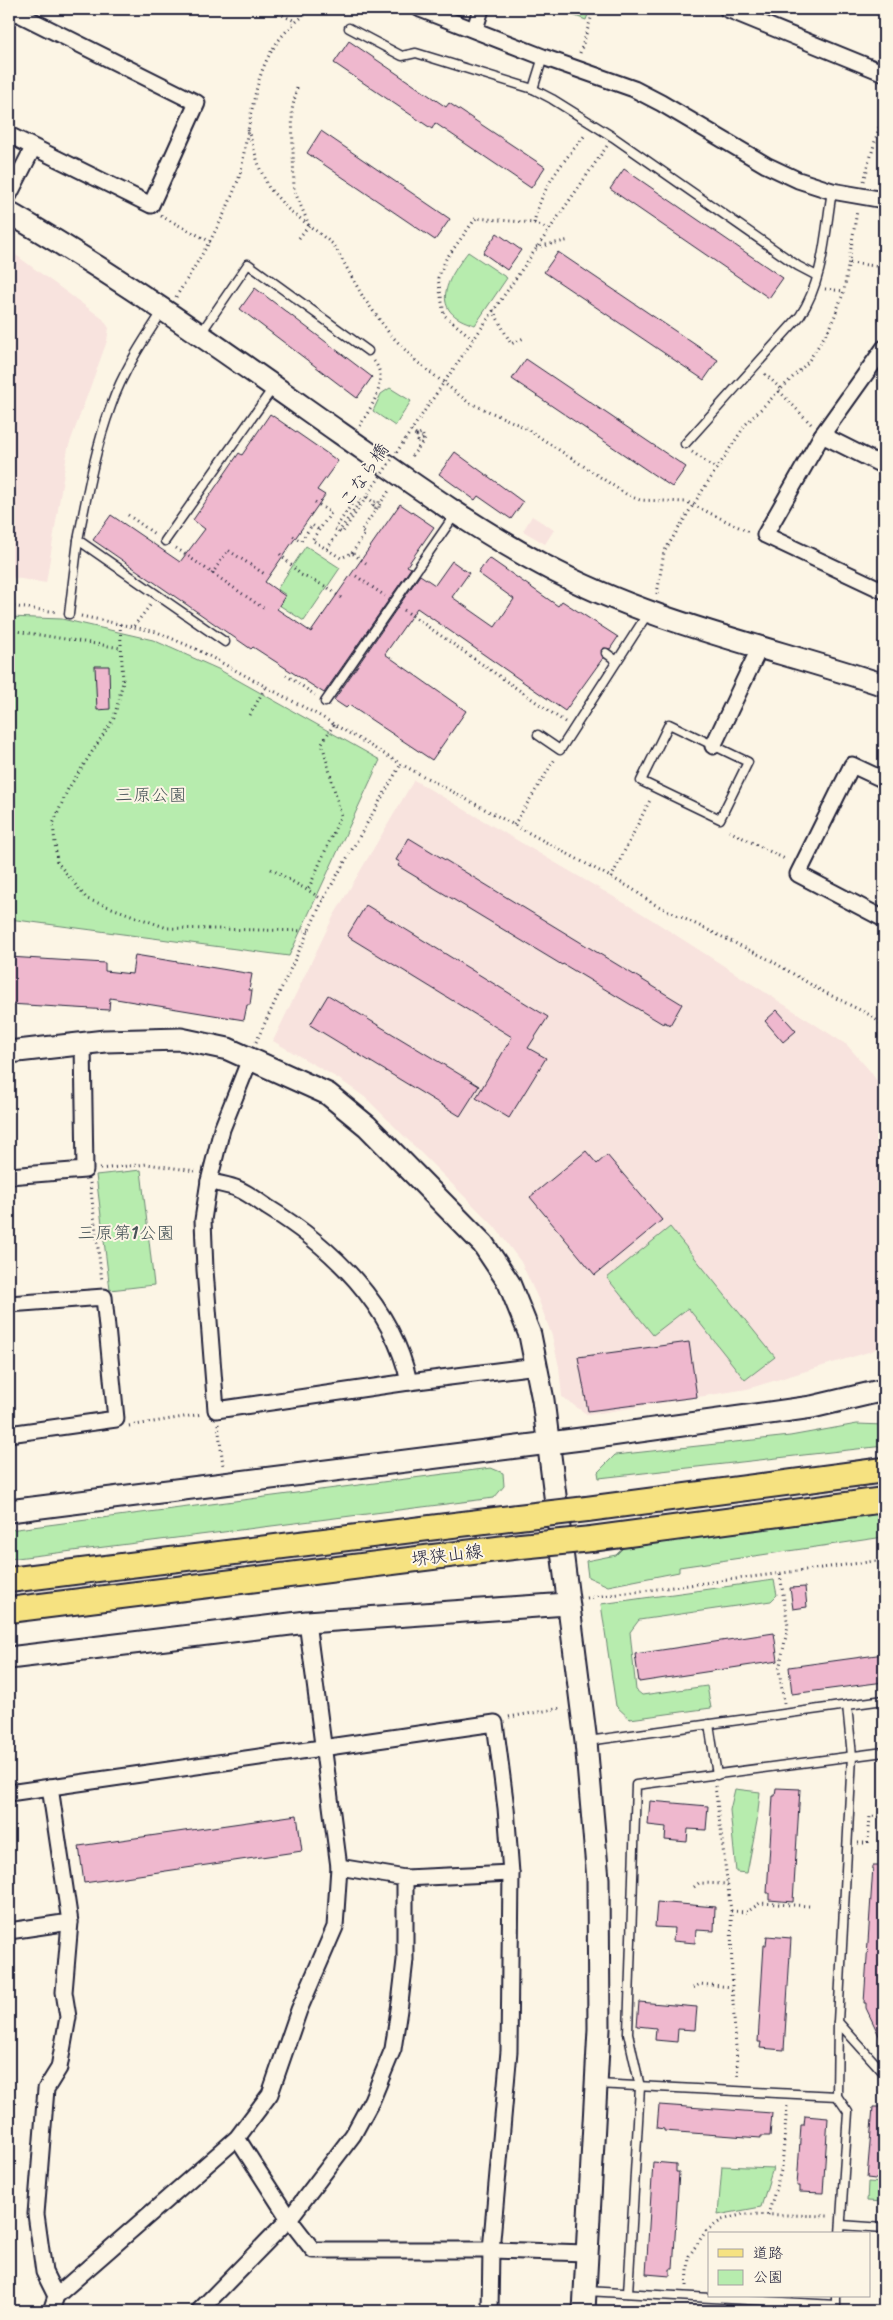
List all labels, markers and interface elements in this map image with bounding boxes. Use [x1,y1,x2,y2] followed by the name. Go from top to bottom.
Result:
[331,436,397,514] street label: こなら橋
[115,779,187,811] park label: 三原公園
[77,1217,175,1249] park label: 三原第1公園
[409,1535,485,1575] street label: 堺狭山線
[708,2232,870,2298] legend
[753,2240,783,2266] text: 道路
[753,2264,783,2290] text: 公園

